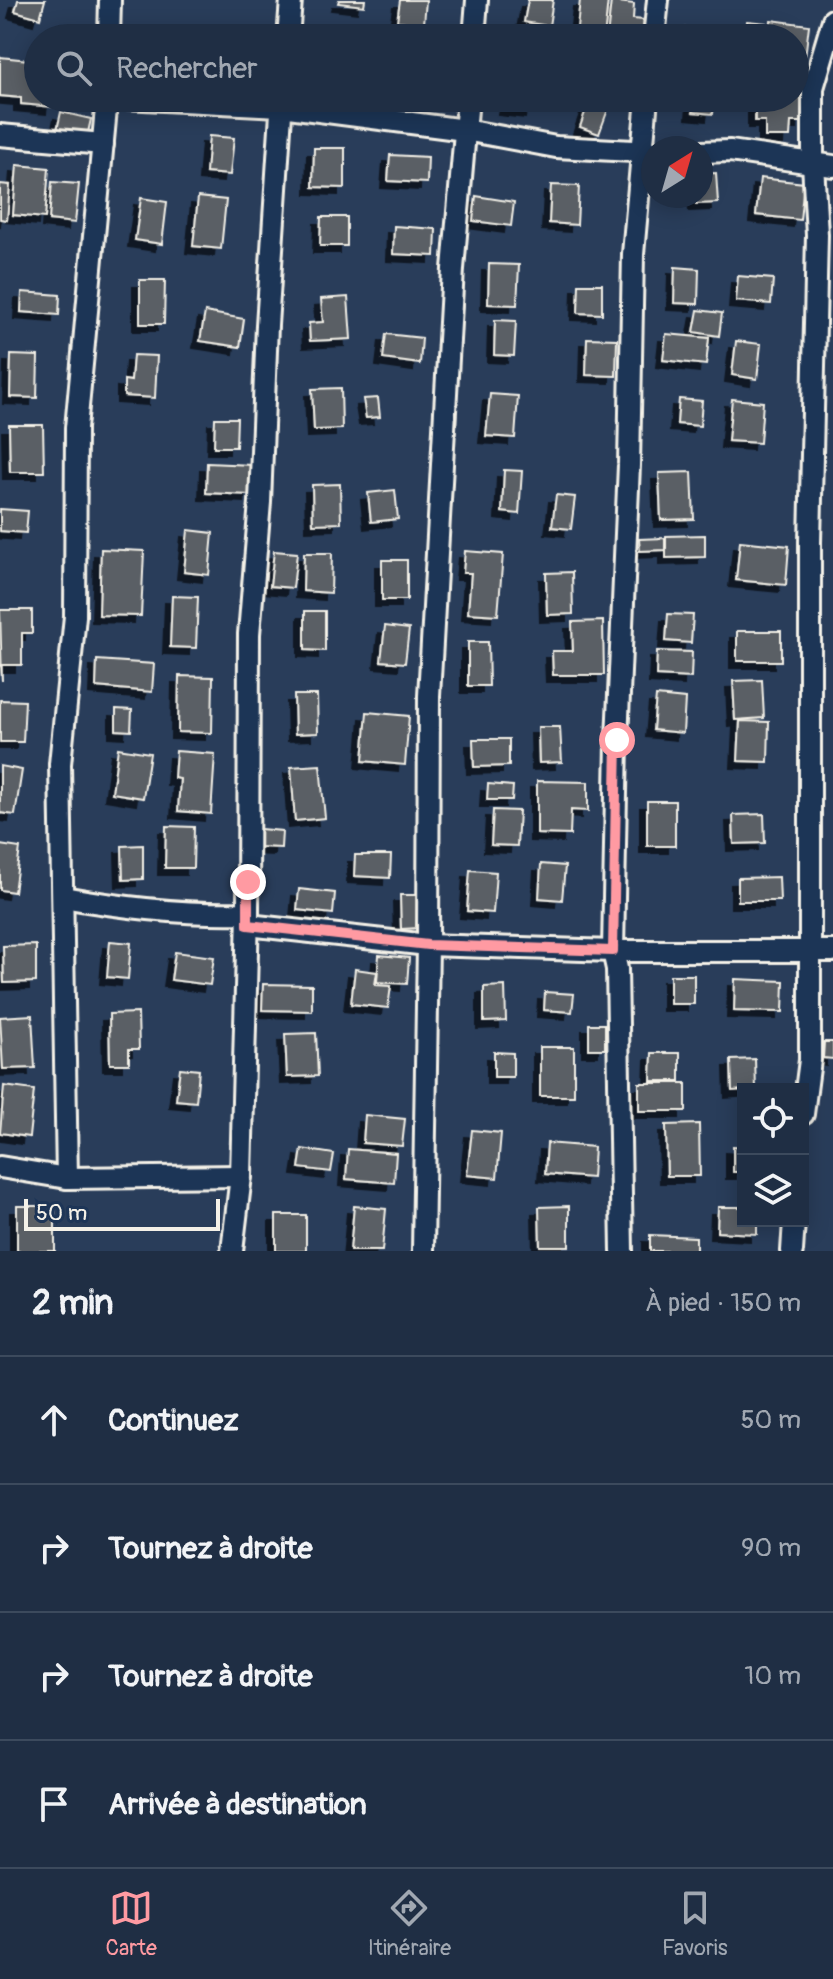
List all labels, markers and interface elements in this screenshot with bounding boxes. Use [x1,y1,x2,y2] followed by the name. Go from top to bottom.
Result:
[24,24,809,112] search box
[52,46,96,90] icon: search
[116,50,258,87] text: Rechercher
[641,136,713,208] north arrow
[599,722,635,758] route start
[230,864,266,900] route end
[737,1083,809,1227] map controls
[737,1083,809,1155] button: locate
[737,1155,809,1227] button: layers
[24,1195,220,1231] scale bar
[36,1199,87,1227] text: 50 m
[32,1282,114,1325] text: 2 min
[645,1287,801,1319] text: À pied · 150 m
[32,1398,76,1442] icon: ahead
[108,1402,239,1439] text: Continuez
[740,1404,801,1436] text: 50 m
[32,1526,76,1570] icon: right
[108,1530,312,1567] text: Tournez à droite
[741,1532,801,1564] text: 90 m
[32,1654,76,1698] icon: right
[108,1658,312,1695] text: Tournez à droite
[744,1660,801,1692] text: 10 m
[32,1782,76,1826] icon: arrive
[108,1786,367,1823] text: Arrivée à destination
[105,1886,157,1962] tab: Carte
[368,1886,451,1962] tab: Itinéraire
[662,1886,728,1962] tab: Favoris

